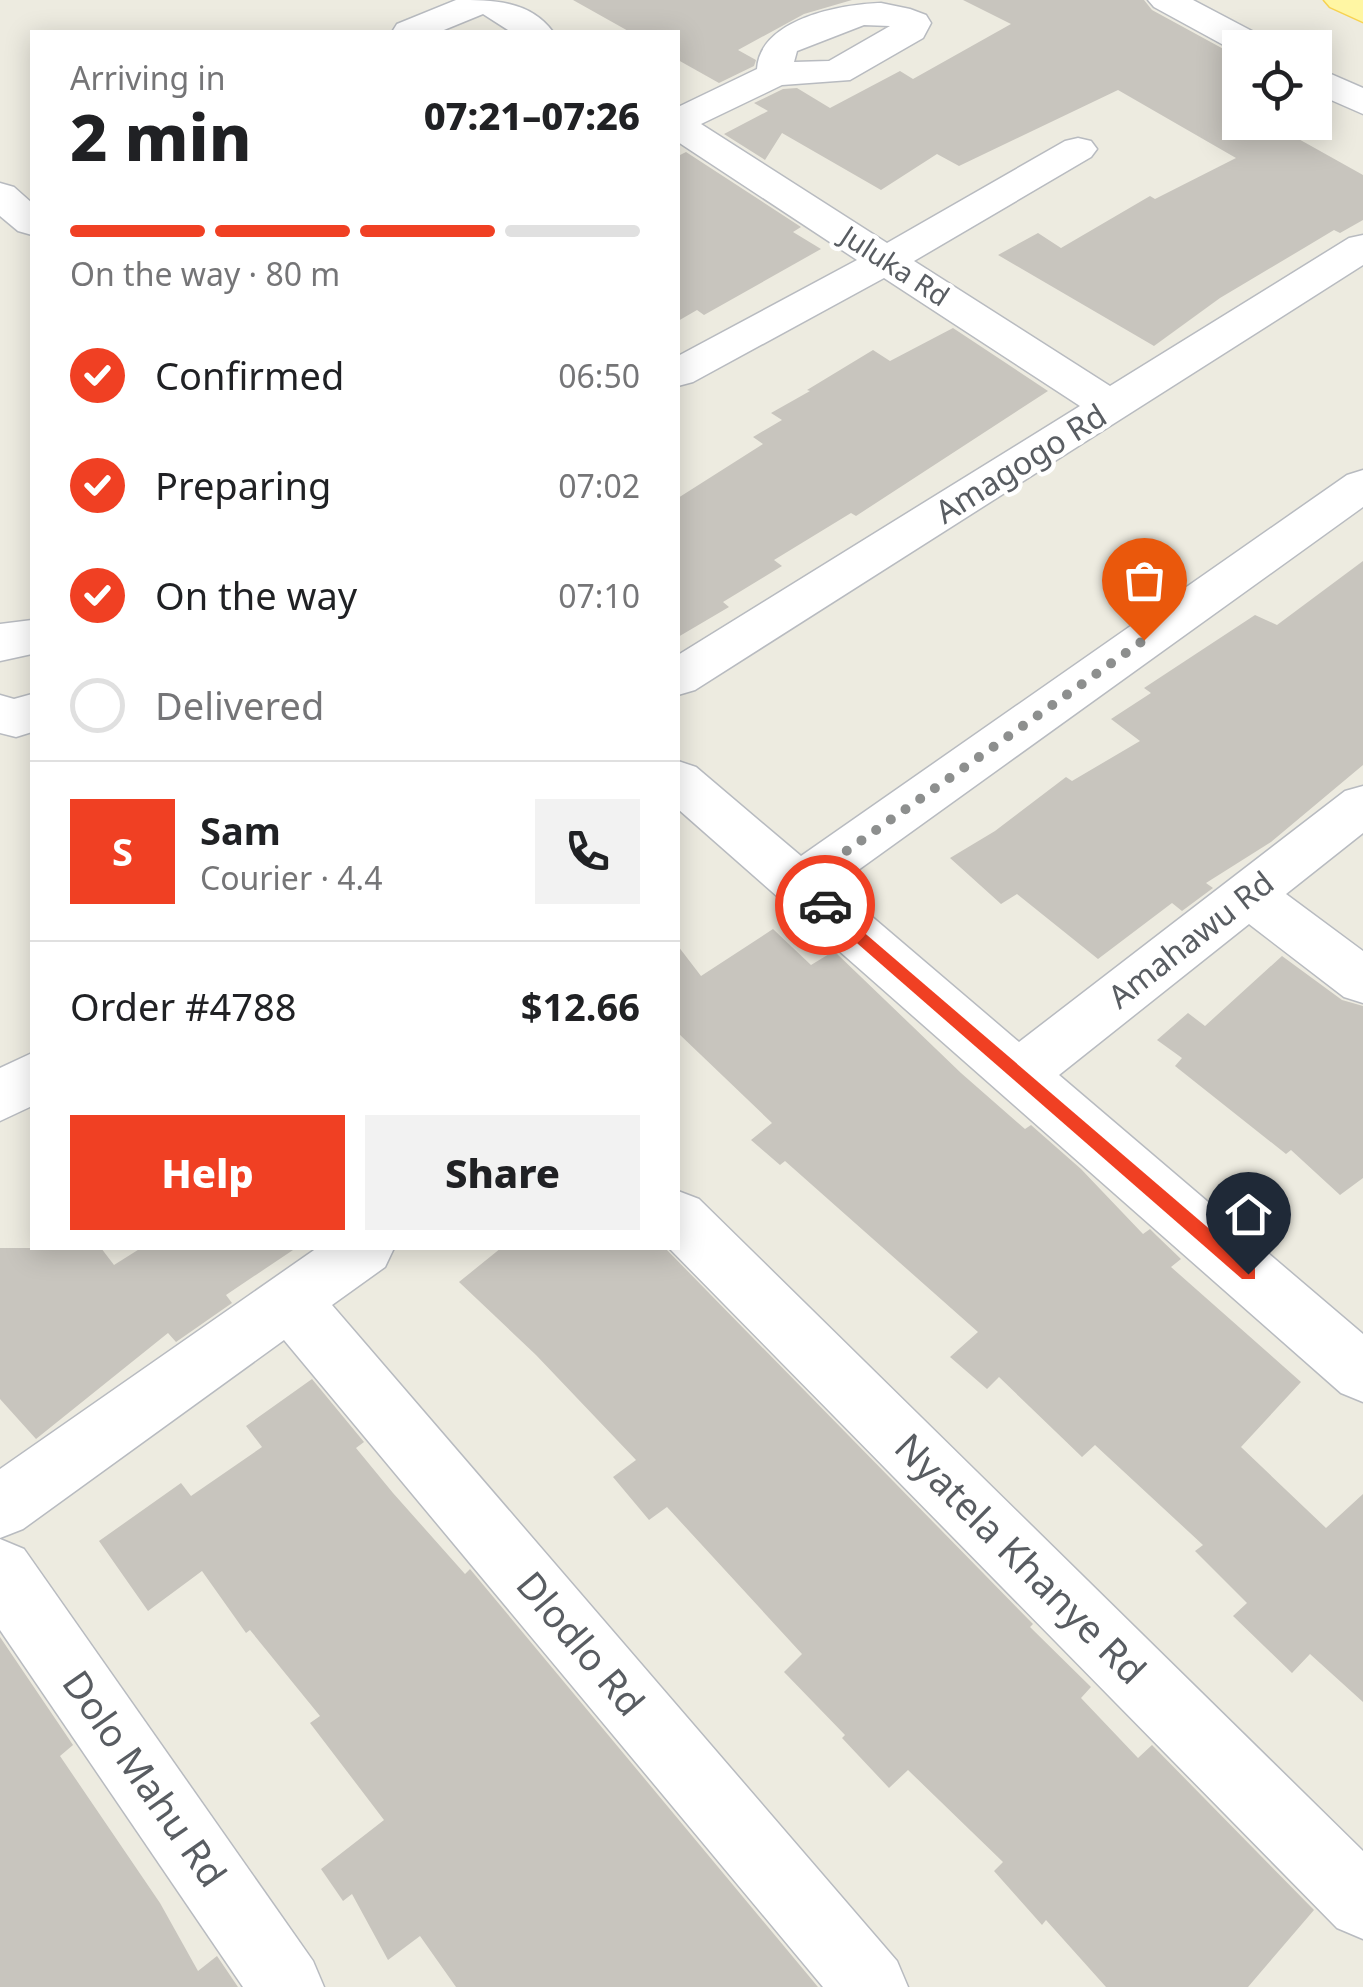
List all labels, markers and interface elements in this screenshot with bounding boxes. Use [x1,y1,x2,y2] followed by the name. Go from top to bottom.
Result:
[1222,30,1332,140] map controls
[1222,30,1332,140] button: locate
[70,56,225,99] text: Arriving in
[424,89,640,141] text: 07:21–07:26
[70,92,252,180] text: 2 min
[831,214,957,314] street label: Juluka Rd
[70,252,340,295] text: On the way · 80 m
[70,348,125,403] icon: check
[155,349,344,401] text: Confirmed
[558,354,640,397] text: 06:50
[926,393,1114,532] street label: Amagogo Rd
[70,458,125,513] icon: check
[155,459,331,511] text: Preparing
[558,464,640,507] text: 07:02
[1102,538,1187,641] pin
[1117,553,1172,608] icon: bag
[70,568,125,623] icon: check
[155,569,357,621] text: On the way
[558,574,640,617] text: 07:10
[155,679,324,731] text: Delivered
[535,799,640,904] button: phone
[200,804,281,856] text: Sam
[112,825,133,877] text: S
[775,855,875,955] courier
[200,856,383,899] text: Courier · 4.4
[1098,861,1282,1017] street label: Amahawu Rd
[798,878,853,933] icon: car
[70,980,296,1032] text: Order #4788
[521,980,640,1032] text: $12.66
[70,1115,345,1230] button: Help
[365,1115,640,1230] button: Share
[1206,1172,1291,1275] pin
[1221,1187,1276,1242] icon: home
[885,1421,1158,1694] street label: Nyatela Khanye Rd
[506,1560,657,1726] street label: Dlodlo Rd
[52,1659,240,1896] street label: Dolo Mahu Rd

